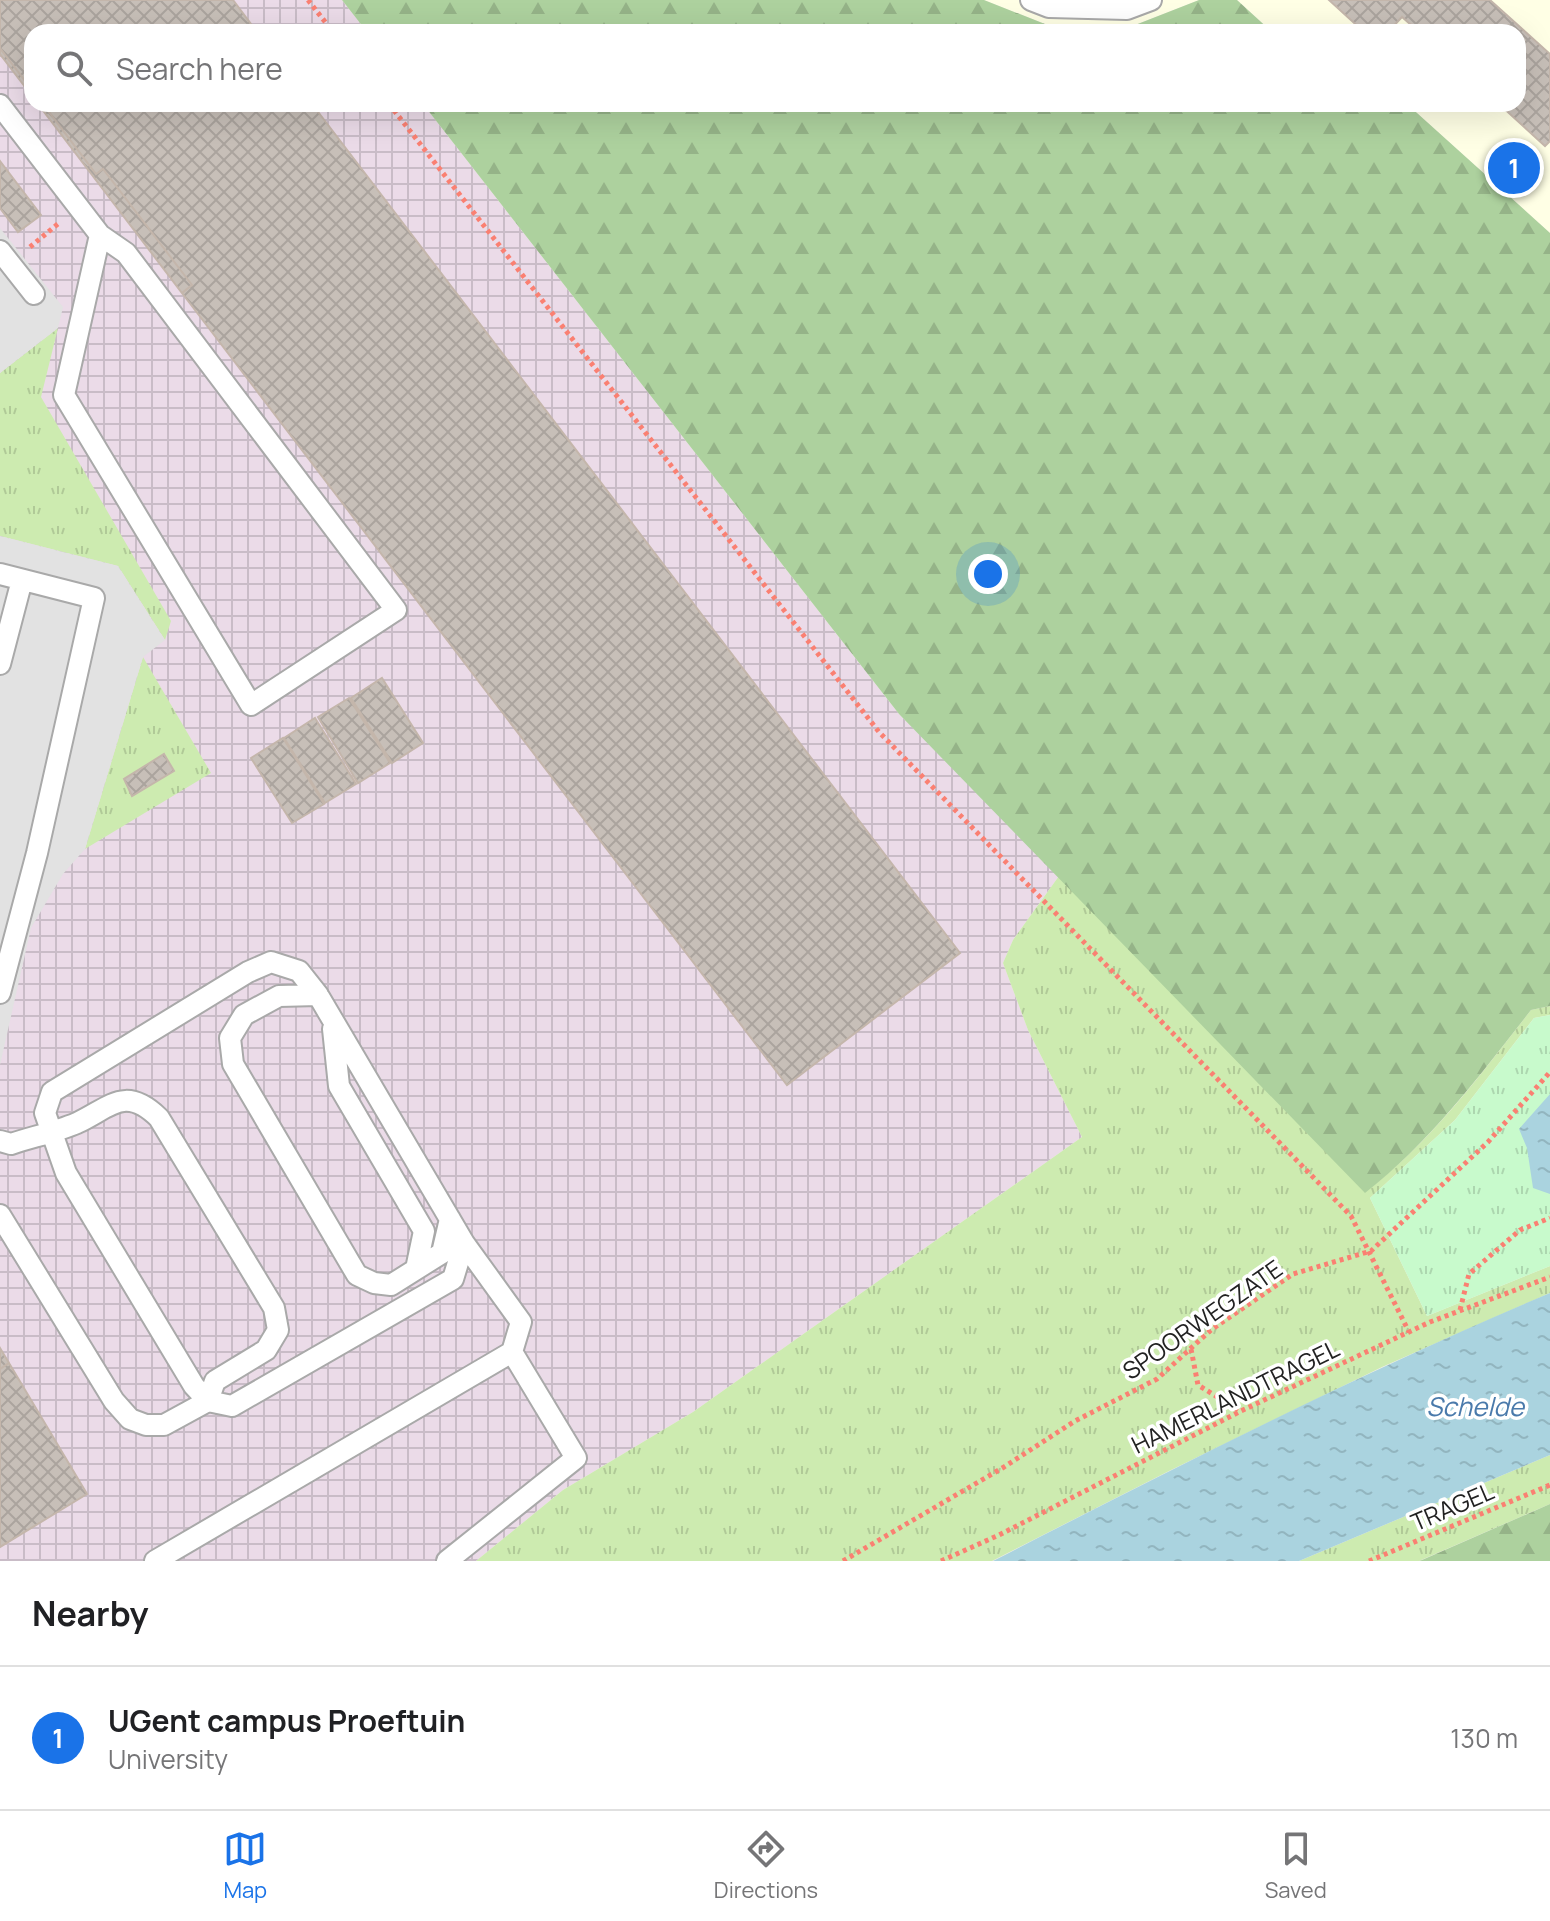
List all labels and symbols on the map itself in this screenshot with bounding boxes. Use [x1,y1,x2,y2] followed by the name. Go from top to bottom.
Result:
[1488,138,1540,198] pin: 1
[968,554,1008,594] your location
[1116,1252,1288,1386] street label: SPOORWEGZATE
[1126,1331,1344,1461] street label: HAMERLANDTRAGEL
[1426,1388,1526,1424] water label: Schelde
[1405,1474,1499,1538] street label: TRAGEL

